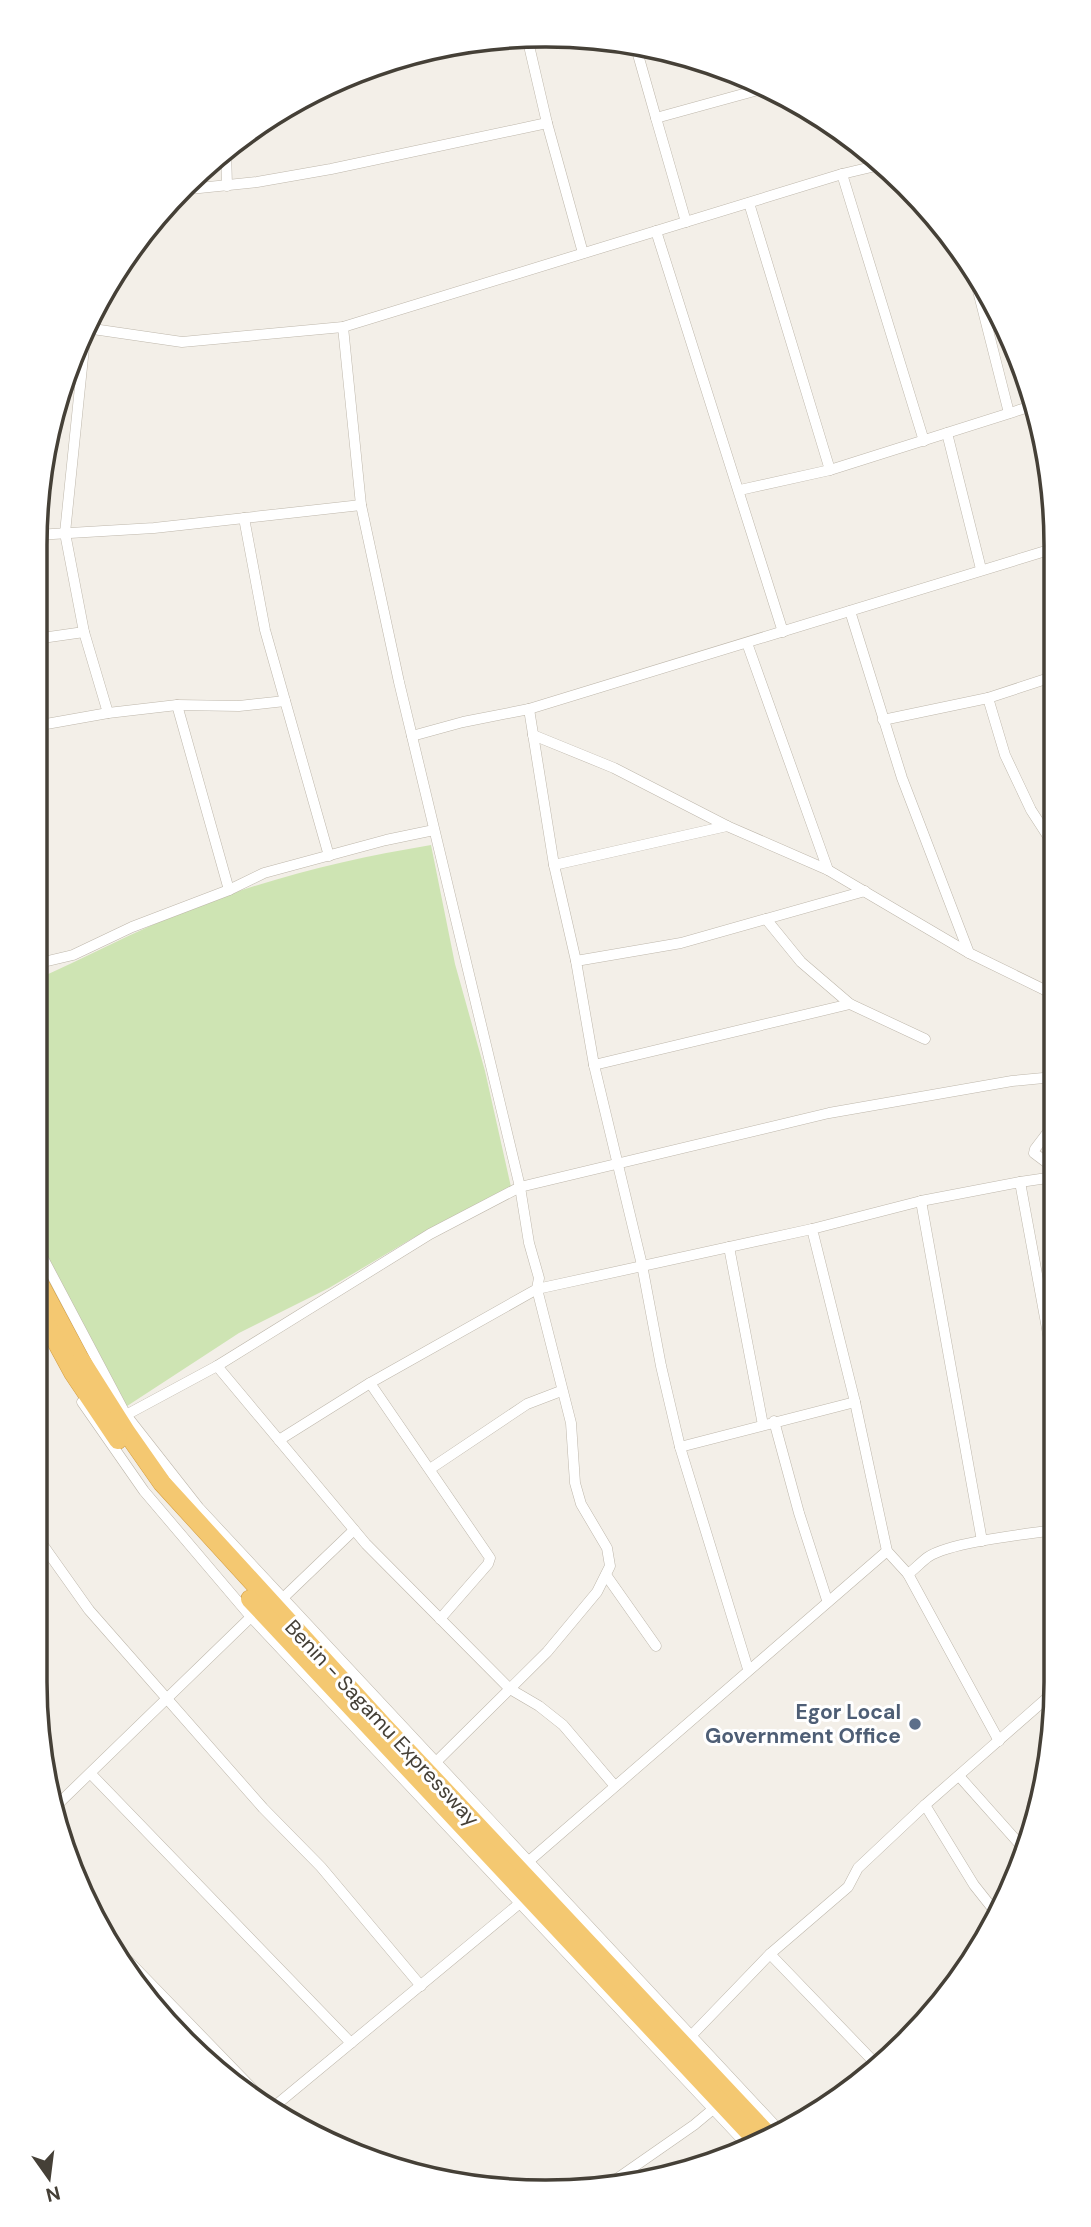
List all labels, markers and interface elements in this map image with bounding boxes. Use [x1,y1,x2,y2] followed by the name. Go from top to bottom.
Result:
[279,1614,486,1833] street label: Benin - Sagamu Expressway
[705,1698,901,1750] place label: Egor Local Government Office
[907,1716,923,1732] marker: Egor Local Government Office
[14,2143,84,2213] north arrow
[43,2180,63,2208] text: N

